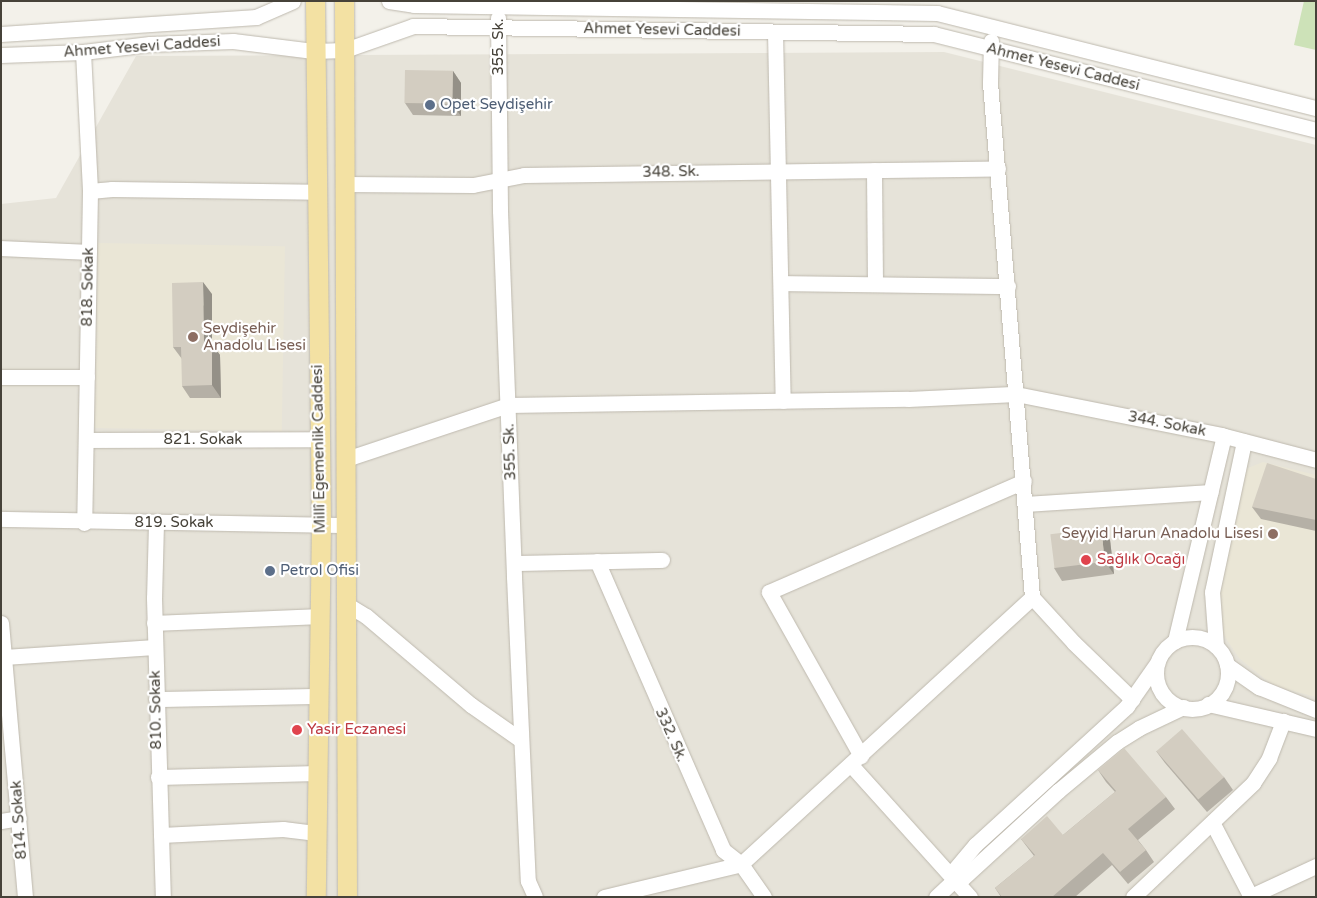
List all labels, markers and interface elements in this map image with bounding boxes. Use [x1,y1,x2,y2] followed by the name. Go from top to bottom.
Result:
[490,18,508,76] street label: 355. Sk.
[583,20,741,40] street label: Ahmet Yesevi Caddesi
[63,33,221,61] street label: Ahmet Yesevi Caddesi
[984,39,1142,95] street label: Ahmet Yesevi Caddesi
[440,96,553,114] place label: Opet Seydişehir
[424,99,436,111] marker: Opet Seydişehir
[642,163,700,181] street label: 348. Sk.
[78,247,98,327] street label: 818. Sokak
[203,319,306,354] place label: Seydişehir Anadolu Lisesi
[187,331,199,343] marker: Seydişehir Anadolu Lisesi
[309,365,329,533] street label: Millî Egemenlik Caddesi
[1126,408,1208,440] street label: 344. Sokak
[500,423,520,481] street label: 355. Sk.
[163,431,243,449] street label: 821. Sokak
[134,514,214,532] street label: 819. Sokak
[1061,525,1263,543] place label: Seyyid Harun Anadolu Lisesi
[1267,528,1279,540] marker: Seyyid Harun Anadolu Lisesi
[1097,551,1185,569] place label: Sağlık Ocağı
[1079,553,1093,567] marker: Sağlık Ocağı
[280,562,359,580] place label: Petrol Ofisi
[264,565,276,577] marker: Petrol Ofisi
[146,670,166,750] street label: 810. Sokak
[651,705,691,765] street label: 332. Sk.
[307,721,406,739] place label: Yasir Eczanesi
[291,724,303,736] marker: Yasir Eczanesi
[7,780,31,860] street label: 814. Sokak

